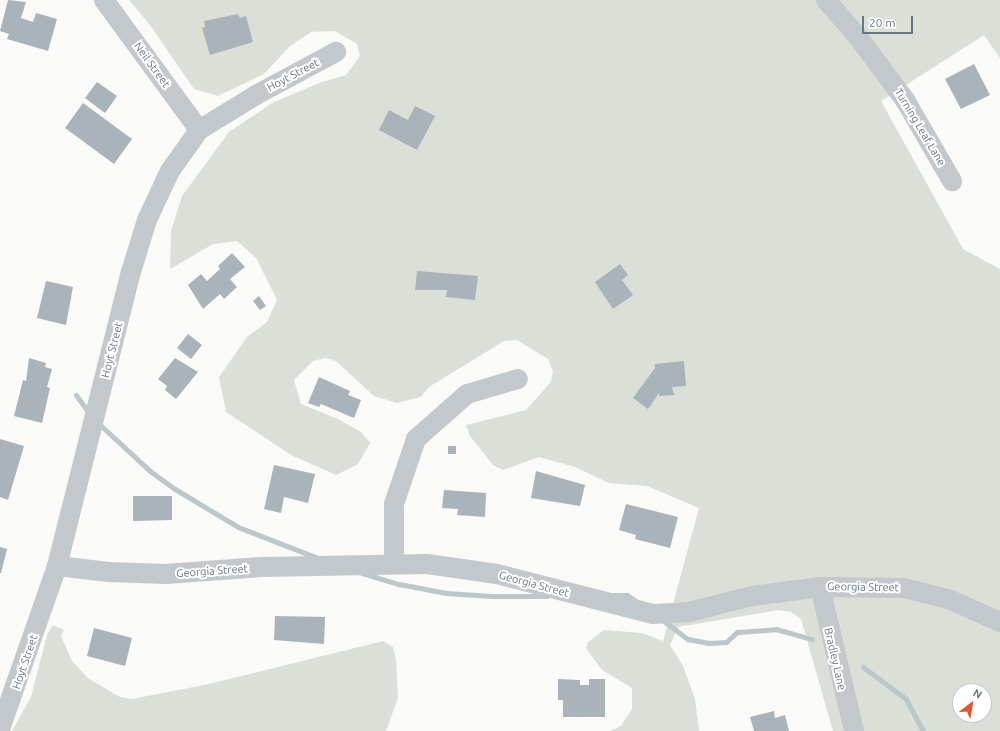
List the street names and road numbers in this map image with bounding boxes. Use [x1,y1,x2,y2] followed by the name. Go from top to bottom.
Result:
[131,40,173,90] street label: Neil Street
[265,56,321,94] street label: Hoyt Street
[892,86,948,168] street label: Turning Leaf Lane
[99,321,125,379] street label: Hoyt Street
[176,562,248,580] street label: Georgia Street
[498,568,570,600] street label: Georgia Street
[827,580,899,594] street label: Georgia Street
[821,627,849,691] street label: Bradley Lane
[9,633,41,691] street label: Hoyt Street

